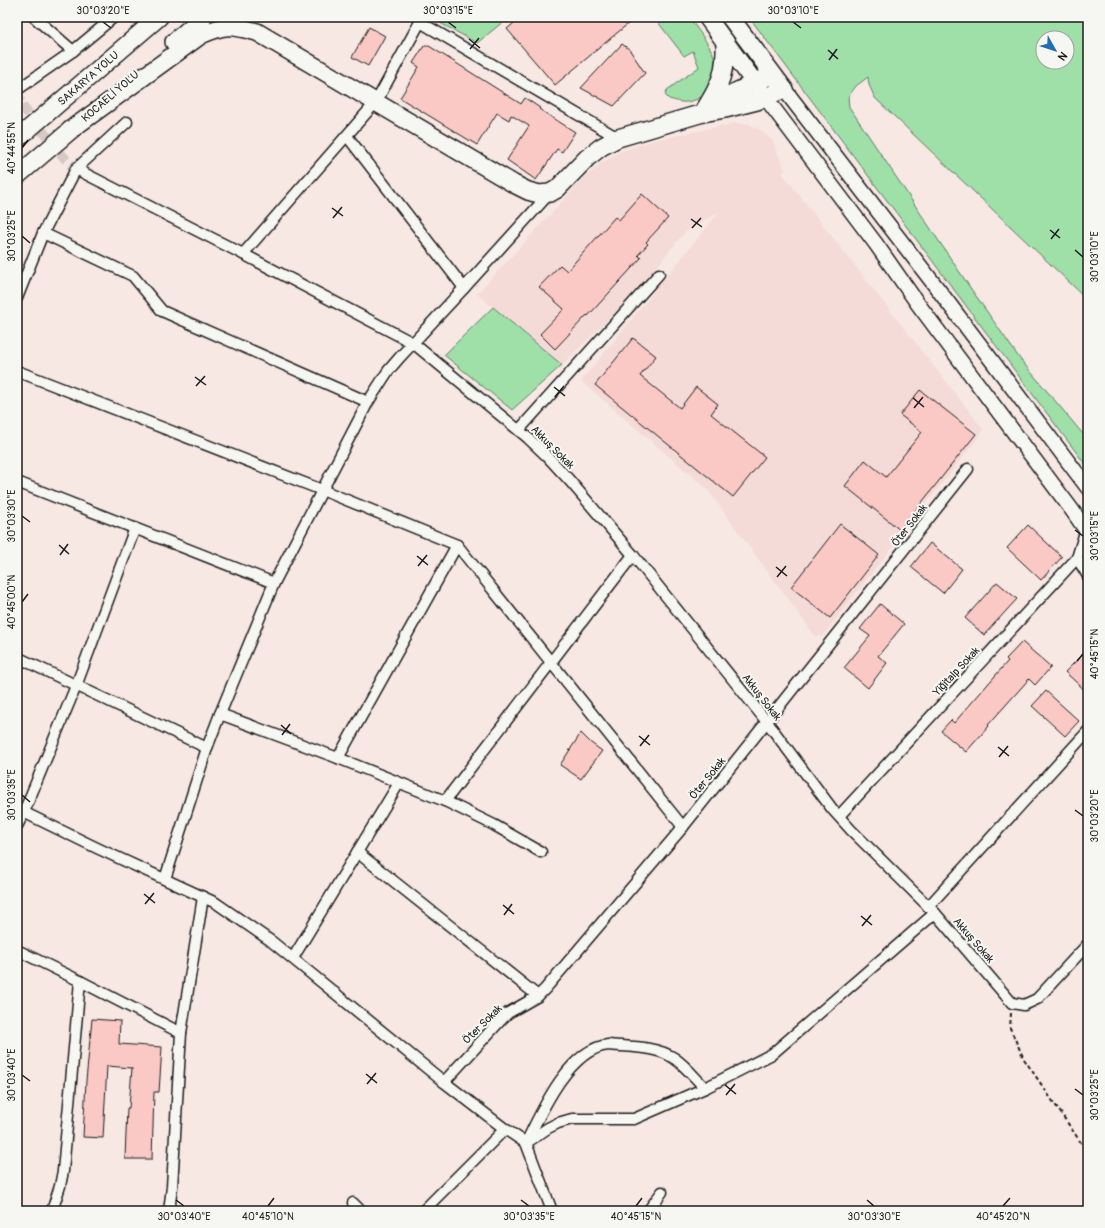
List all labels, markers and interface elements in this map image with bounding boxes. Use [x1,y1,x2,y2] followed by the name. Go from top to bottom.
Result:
[77,5,129,17] text: 30°03'20"E
[423,5,473,17] text: 30°03'15"E
[767,5,819,17] text: 30°03'10"E
[1035,30,1075,70] north arrow
[55,48,121,108] street label: SAKARYA YOLU
[1055,49,1070,63] text: N
[79,68,142,125] street label: KOCAELİ YOLU
[6,122,18,174] text: 40°44'55"N
[6,210,18,262] text: 30°03'25"E
[1089,231,1101,283] text: 30°03'10"E
[528,423,577,472] street label: Akkuş Sokak
[6,490,18,542] text: 30°03'30"E
[889,501,930,549] street label: Öter Sokak
[1089,511,1101,561] text: 30°03'15"E
[6,574,18,629] text: 40°45'00"N
[1089,629,1101,679] text: 40°45'15"N
[930,644,983,699] street label: Yiğitalp Sokak
[739,671,784,724] street label: Akkuş Sokak
[687,754,728,802] street label: Öter Sokak
[6,769,18,821] text: 30°03'35"E
[1089,790,1101,842] text: 30°03'20"E
[950,915,997,966] street label: Akkuş Sokak
[460,1002,505,1047] street label: Öter Sokak
[6,1048,18,1102] text: 30°03'40"E
[1089,1069,1101,1121] text: 30°03'25"E
[157,1211,211,1223] text: 30°03'40"E
[242,1211,294,1223] text: 40°45'10"N
[503,1211,555,1223] text: 30°03'35"E
[611,1211,661,1223] text: 40°45'15"N
[848,1211,900,1223] text: 30°03'30"E
[976,1211,1030,1223] text: 40°45'20"N

